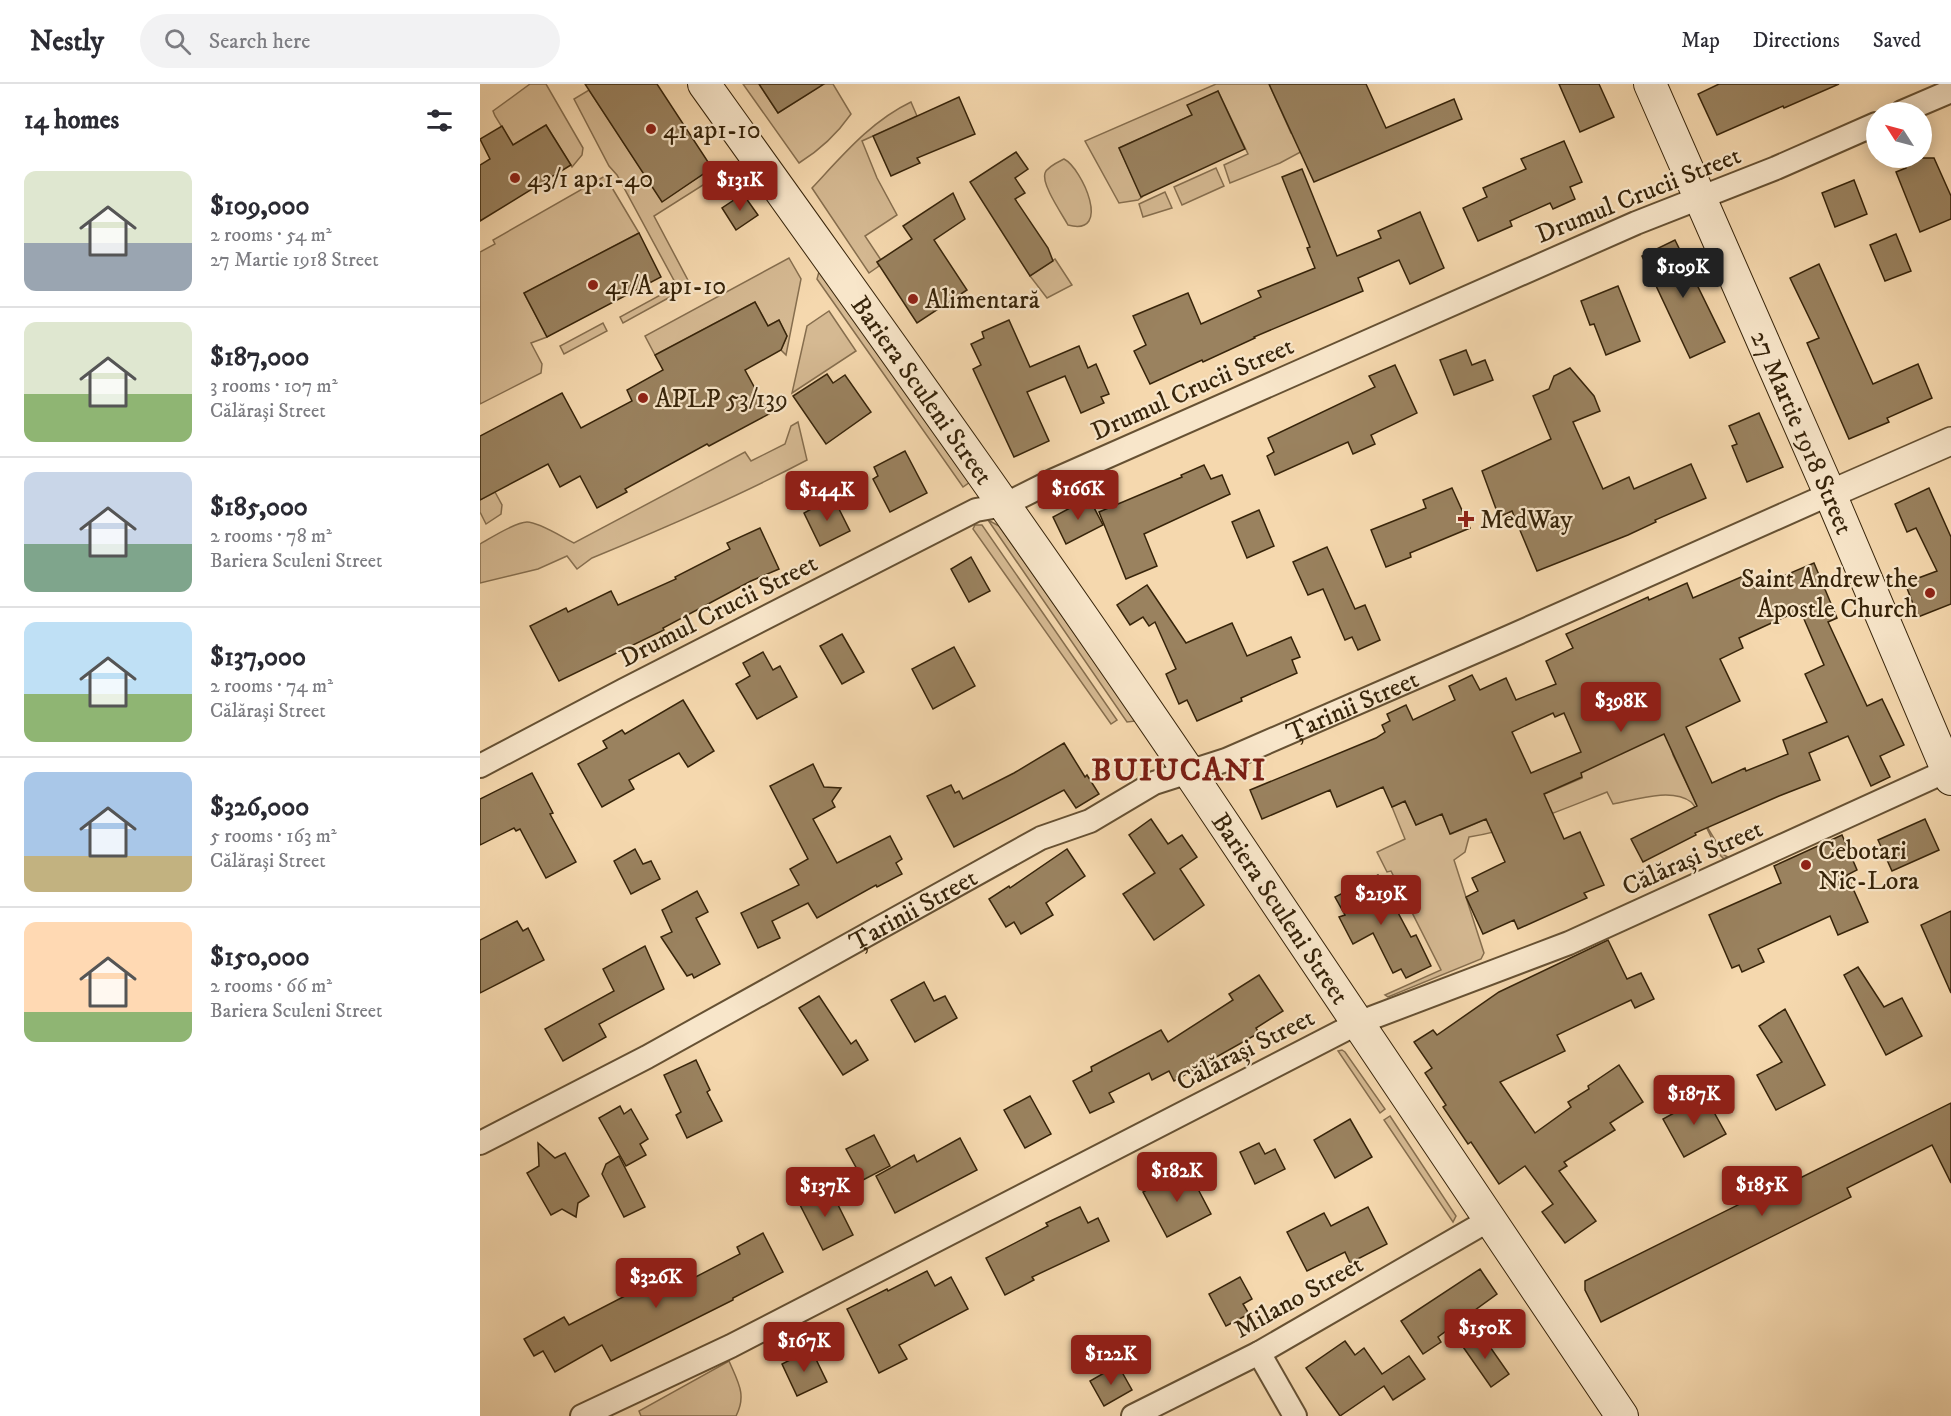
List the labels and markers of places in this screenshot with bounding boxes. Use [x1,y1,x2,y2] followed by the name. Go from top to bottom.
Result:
[663,114,761,147] place label: 41 ap1-10
[644,122,658,136] marker: 41 ap1-10
[698,161,782,212] pin: $131K
[527,163,653,196] place label: 43/1 ap.1-40
[508,171,522,185] marker: 43/1 ap.1-40
[1641,248,1725,299] pin: $109K
[605,270,726,303] place label: 41/A ap1-10
[586,278,600,292] marker: 41/A ap1-10
[925,284,1040,317] place label: Alimentară
[906,292,920,306] marker: Alimentară
[655,383,788,416] place label: APLP 53/139
[636,391,650,405] marker: APLP 53/139
[1036,470,1120,521] pin: $166K
[785,471,869,522] pin: $144K
[1480,504,1573,537] place label: MedWay
[1457,510,1475,528] marker: MedWay
[1741,563,1918,626] place label: Saint Andrew the Apostle Church
[1923,586,1937,600] marker: Saint Andrew the Apostle Church
[1579,682,1663,733] pin: $398K
[1818,835,1919,898] place label: Cebotari Nic-Lora
[1799,858,1813,872] marker: Cebotari Nic-Lora
[1339,875,1423,926] pin: $219K
[1652,1075,1736,1126] pin: $187K
[1135,1152,1219,1203] pin: $182K
[1720,1166,1804,1217] pin: $185K
[783,1167,867,1218] pin: $137K
[614,1258,698,1309] pin: $326K
[1443,1309,1527,1360] pin: $150K
[762,1322,846,1373] pin: $167K
[1069,1335,1153,1386] pin: $122K

